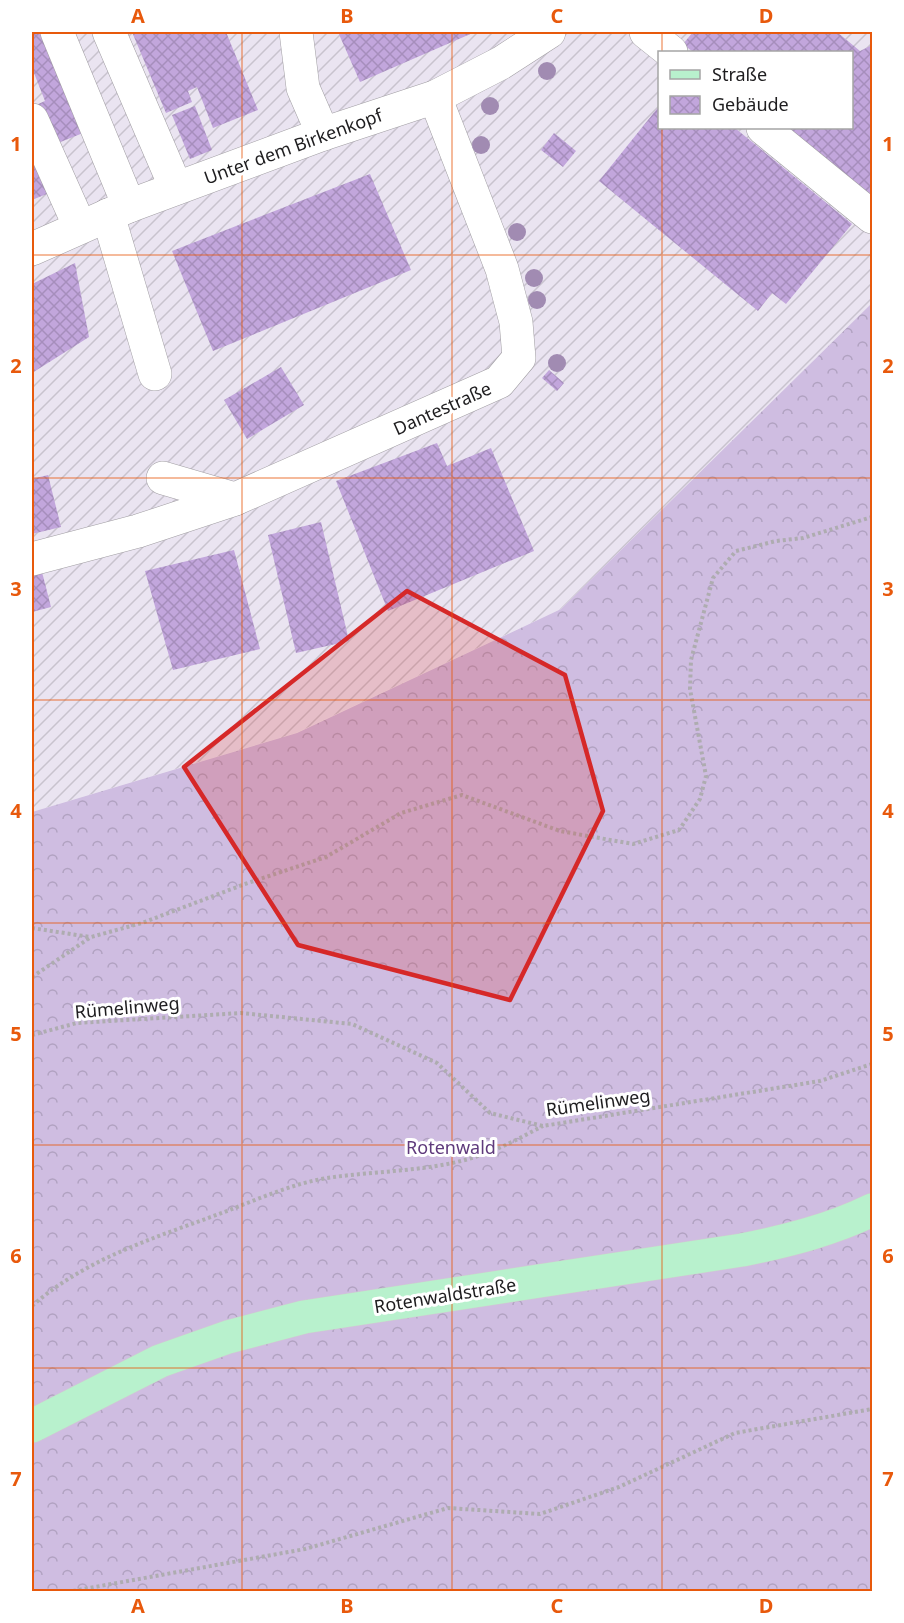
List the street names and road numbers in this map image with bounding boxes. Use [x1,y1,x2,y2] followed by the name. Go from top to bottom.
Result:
[200,102,386,189] street label: Unter dem Birkenkopf
[389,376,495,440] street label: Dantestraße
[74,990,180,1024] street label: Rümelinweg
[544,1083,652,1121] street label: Rümelinweg
[372,1272,518,1318] street label: Rotenwaldstraße

